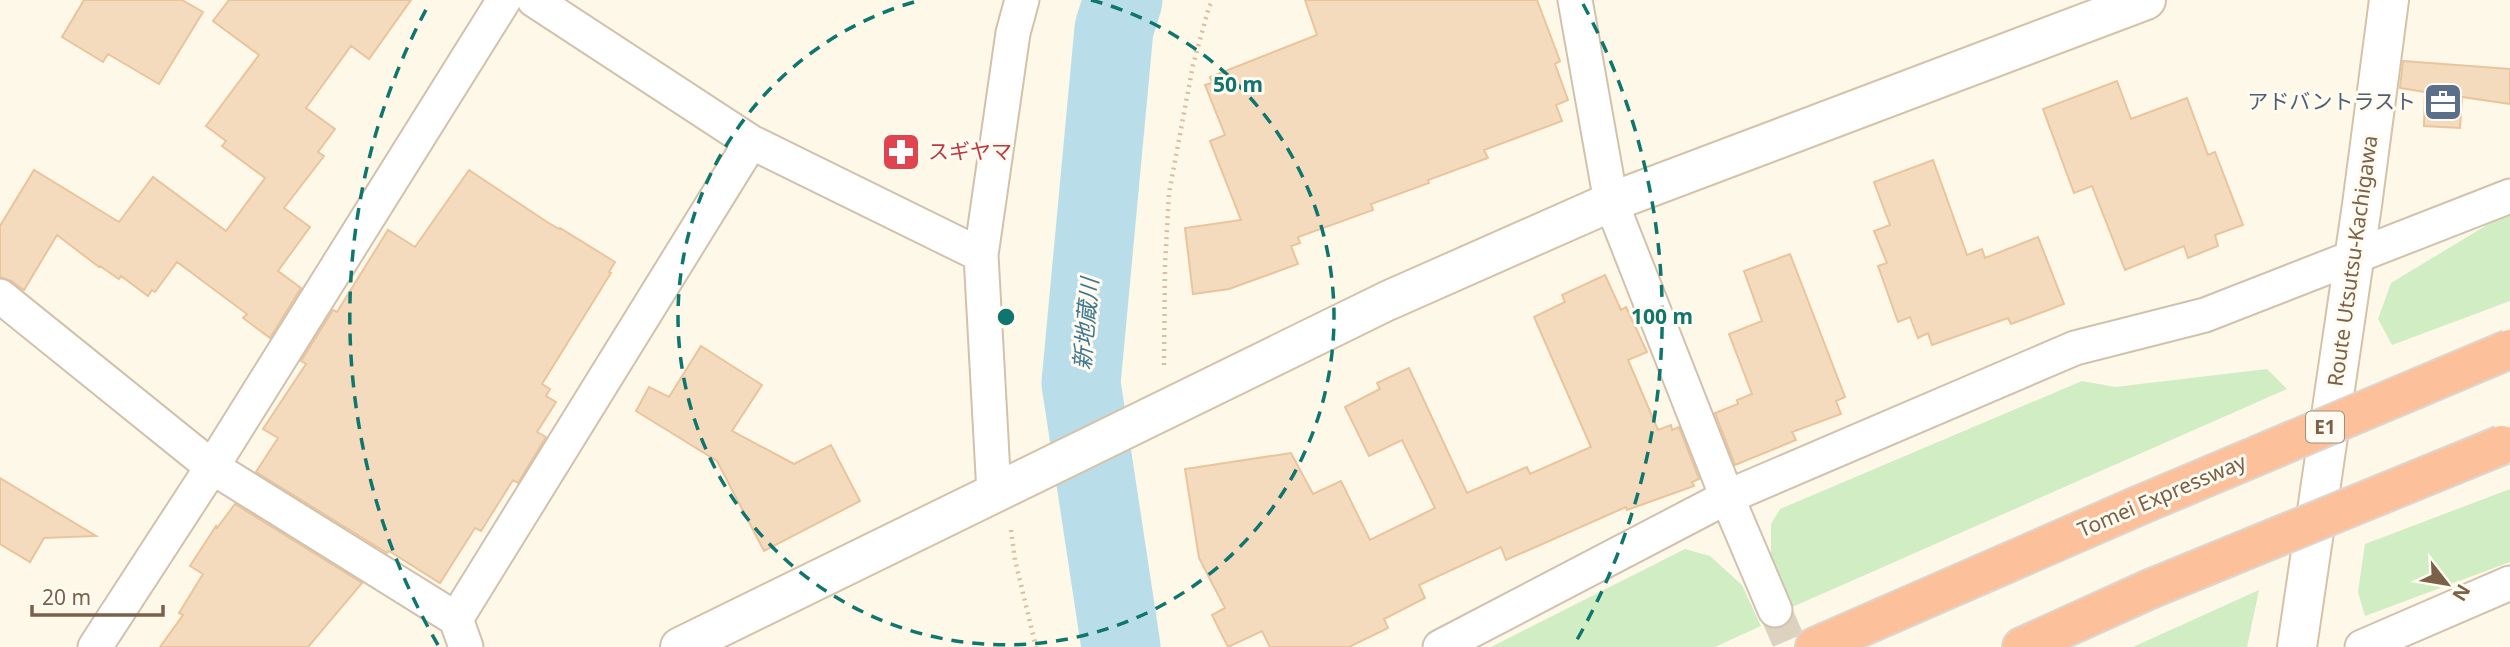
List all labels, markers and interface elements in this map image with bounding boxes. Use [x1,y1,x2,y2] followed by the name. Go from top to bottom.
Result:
[1213,70,1263,98] text: 50 m
[2422,81,2464,123] office icon: アドバントラスト
[2247,87,2416,115] place label: アドバントラスト
[880,131,922,173] pharmacy icon: スギヤマ
[2321,134,2383,388] street label: Route Utsutsu-Kachigawa
[928,137,1012,165] place label: スギヤマ
[1065,274,1105,371] water label: 新地蔵川
[1631,302,1693,330] text: 100 m
[994,305,1018,329] centre of rings
[2306,412,2344,442] road number: E1
[2073,447,2250,543] street label: Tomei Expressway
[2412,549,2482,619] north arrow
[32,574,163,618] scale bar
[2446,579,2477,606] text: N
[42,583,91,611] text: 20 m

